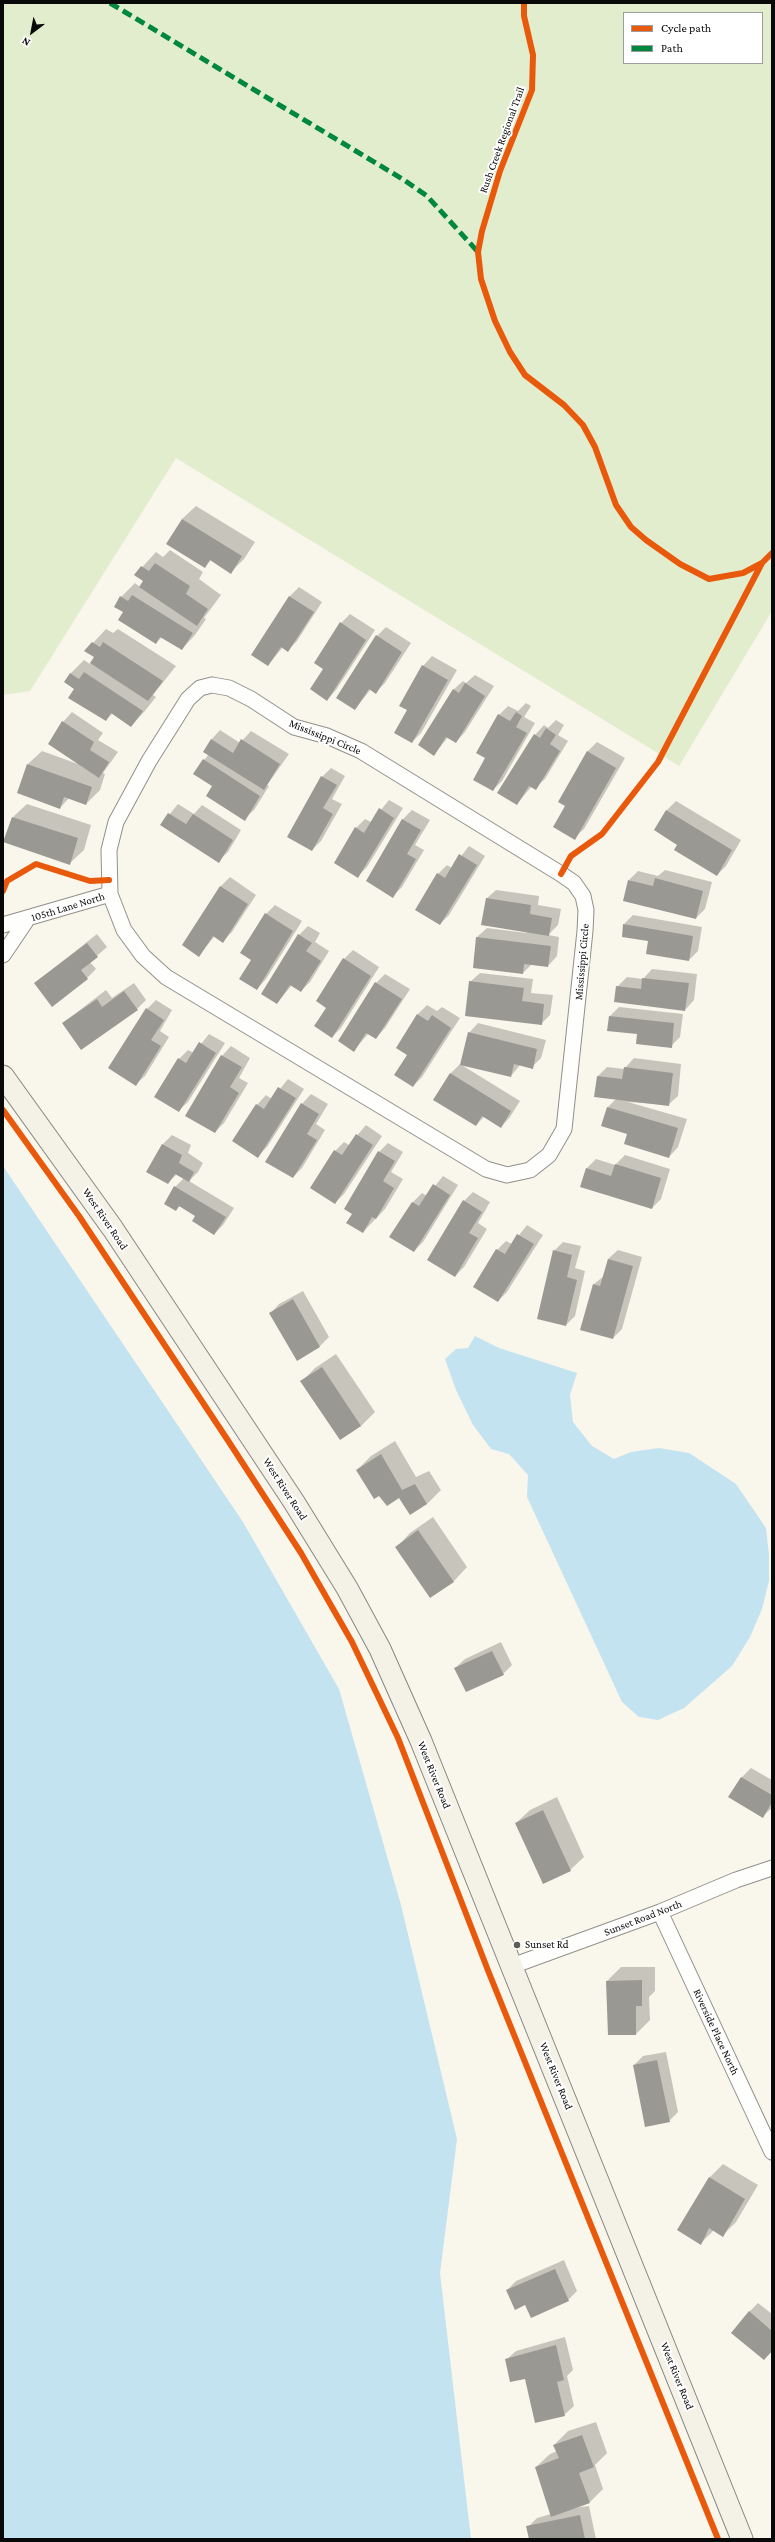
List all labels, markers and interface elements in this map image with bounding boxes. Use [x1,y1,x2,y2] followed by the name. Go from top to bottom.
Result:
[12,12,52,52] north arrow
[623,12,763,64] legend
[661,21,711,35] text: Cycle path
[19,35,32,49] text: N
[661,41,683,55] text: Path
[477,85,527,195] street label: Rush Creek Regional Trail
[287,716,363,758] street label: Mississippi Circle
[30,890,106,924] street label: 105th Lane North
[572,923,592,1001] street label: Mississippi Circle
[80,1186,130,1252] street label: West River Road
[260,1455,310,1523] street label: West River Road
[414,1739,454,1811] street label: West River Road
[602,1897,684,1939] street label: Sunset Road North
[525,1938,568,1952] place label: Sunset Rd
[512,1940,522,1950] marker: Sunset Rd
[690,1987,742,2077] street label: Riverside Place North
[536,2040,576,2112] street label: West River Road
[657,2340,697,2412] street label: West River Road

